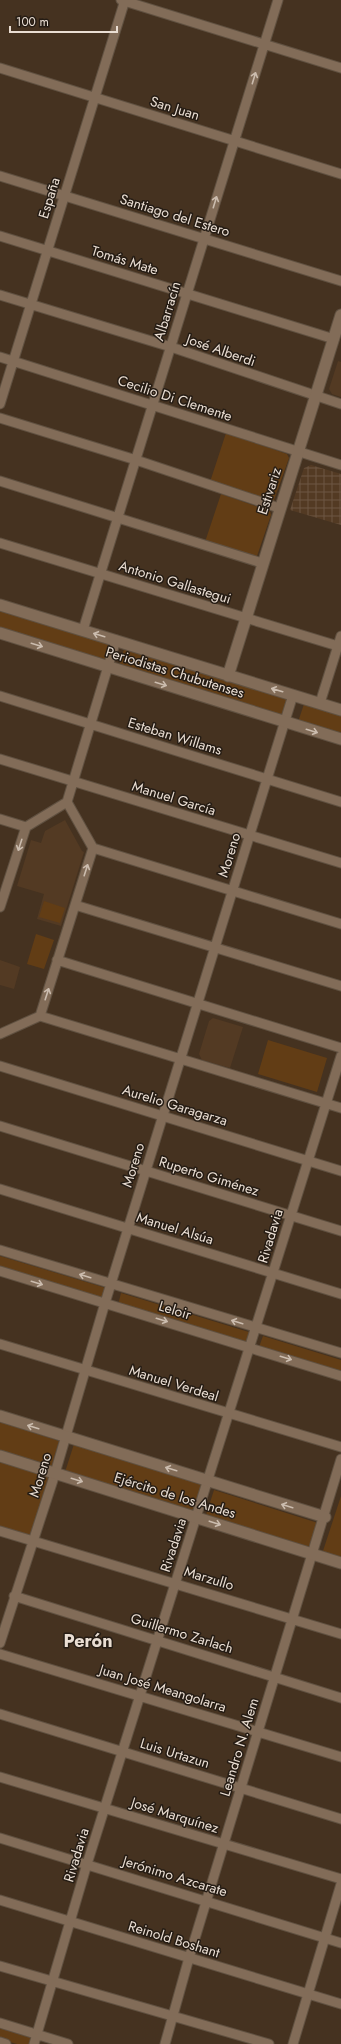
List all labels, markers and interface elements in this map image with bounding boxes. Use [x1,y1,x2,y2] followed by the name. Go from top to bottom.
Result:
[10,8,117,34] scale bar
[16,13,49,31] text: 100 m
[251,71,258,84] one-way arrow
[148,91,202,125] street label: San Juan
[33,175,65,221] street label: España
[118,189,233,241] street label: Santiago del Estero
[212,195,219,208] one-way arrow
[89,240,161,280] street label: Tomás Mate
[148,279,186,343] street label: Albarracín
[182,328,258,371] street label: José Alberdi
[115,370,235,426] street label: Cecilio Di Clemente
[252,464,286,517] street label: Estivariz
[116,555,234,609] street label: Antonio Gallastegui
[93,631,106,638] one-way arrow
[103,641,247,703] street label: Periodistas Chubutenses
[31,642,44,649] one-way arrow
[155,681,168,688] one-way arrow
[271,686,284,693] one-way arrow
[125,712,225,760] street label: Esteban Willams
[306,727,318,735] one-way arrow
[130,776,218,820] street label: Manuel García
[213,830,245,880] street label: Moreno
[16,839,23,852] one-way arrow
[83,863,90,876] one-way arrow
[44,987,51,1000] one-way arrow
[120,1079,230,1131] street label: Aurelio Garagarza
[117,1140,149,1190] street label: Moreno
[156,1151,262,1201] street label: Ruperto Giménez
[134,1207,216,1249] street label: Manuel Alsúa
[252,1207,288,1265] street label: Rivadavia
[79,1272,92,1279] one-way arrow
[31,1280,44,1287] one-way arrow
[156,1296,194,1324] street label: Leloir
[155,1317,168,1324] one-way arrow
[230,1318,243,1325] one-way arrow
[279,1355,292,1362] one-way arrow
[127,1360,221,1406] street label: Manuel Verdeal
[27,1422,39,1430] one-way arrow
[24,1450,56,1500] street label: Moreno
[164,1465,177,1472] one-way arrow
[112,1467,239,1523] street label: Ejército de los Andes
[71,1477,84,1484] one-way arrow
[281,1502,294,1509] one-way arrow
[155,1515,191,1575] street label: Rivadavia
[208,1520,221,1527] one-way arrow
[182,1561,237,1595] street label: Marzullo
[128,1608,236,1658] street label: Guillermo Zarlach
[63,1628,113,1654] district label: Perón
[95,1659,229,1717] street label: Juan José Meangolarra
[215,1695,263,1799] street label: Leandro N. Alem
[138,1733,212,1773] street label: Luis Urtazun
[127,1792,222,1838] street label: José Marquínez
[58,1826,94,1884] street label: Rivadavia
[118,1850,230,1901] street label: Jerónimo Azcarate
[126,1916,223,1963] street label: Reinold Boshant

